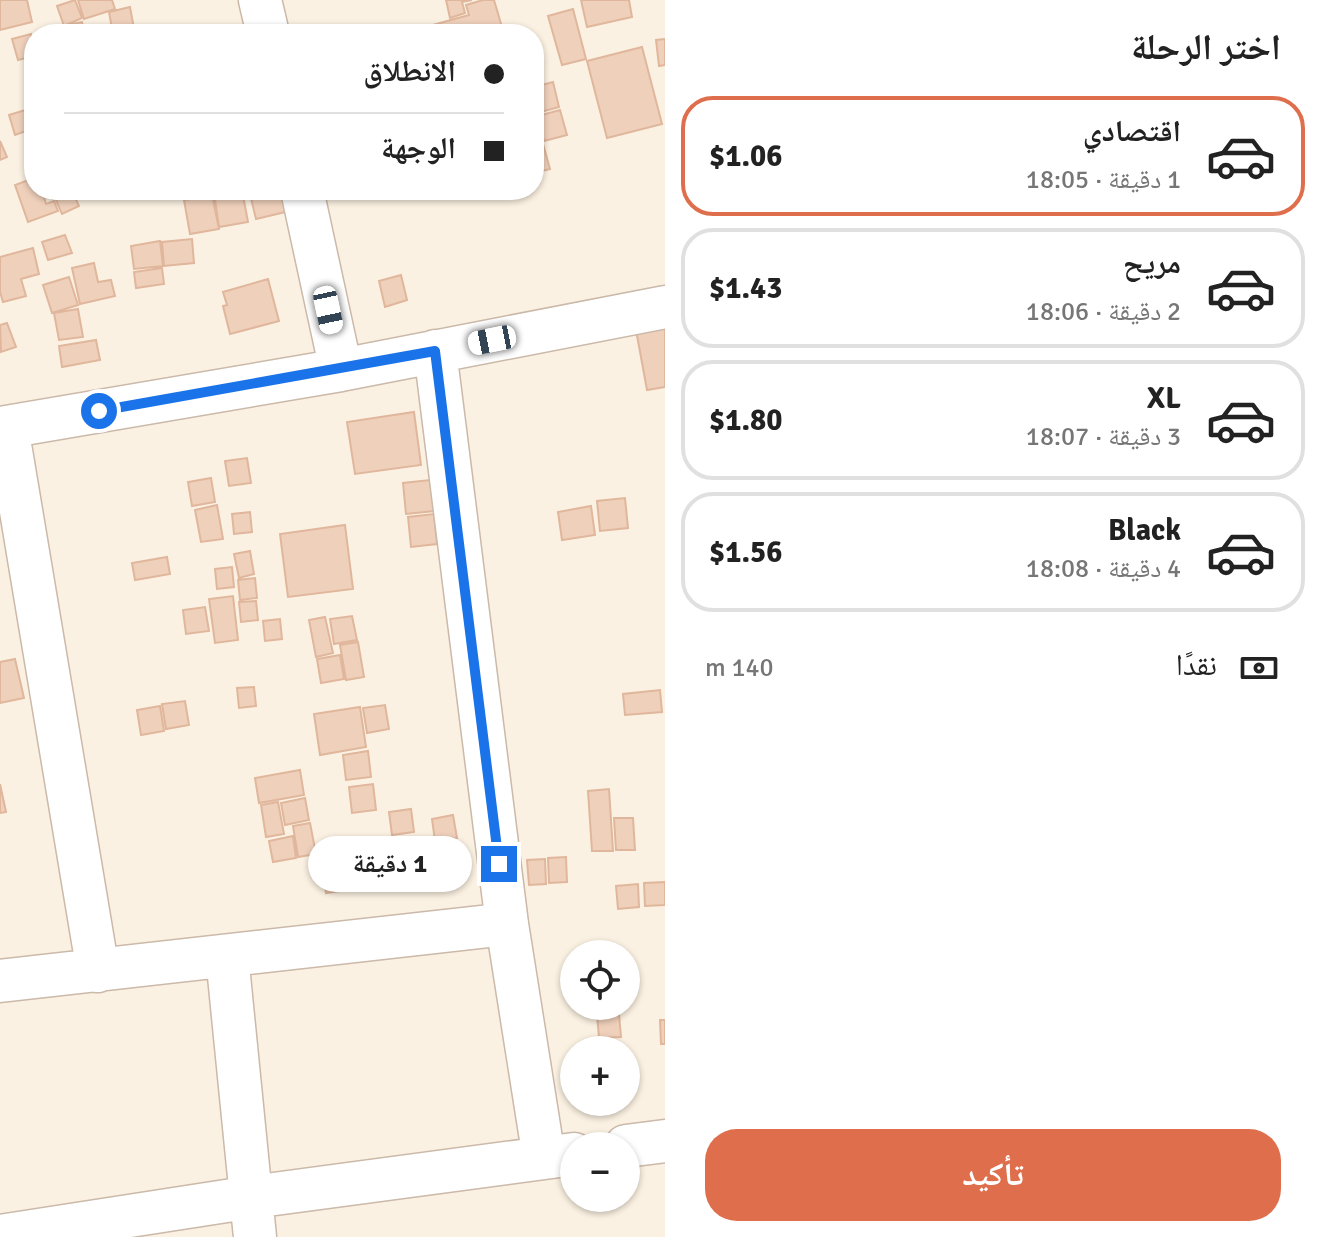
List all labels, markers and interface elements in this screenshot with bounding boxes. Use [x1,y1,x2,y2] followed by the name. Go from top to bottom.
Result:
[1131,25,1281,70] text: اختر الرحلة
[363,53,456,90] text: الانطلاق
[1083,113,1181,150] text: اقتصادي
[1205,120,1277,192] icon: car
[381,130,456,167] text: الوجهة
[709,138,782,175] text: $1.06
[1026,164,1181,196] text: 1 دقيقة · 18:05
[1123,245,1181,282] text: مريح
[1205,252,1277,324] icon: car
[709,270,782,307] text: $1.43
[311,284,345,336] car
[1026,296,1181,328] text: 2 دقيقة · 18:06
[466,324,518,356] car
[1147,380,1181,417] text: XL
[1205,384,1277,456] icon: car
[81,393,117,429] route start
[709,402,782,439] text: $1.80
[1026,421,1181,453] text: 3 دقيقة · 18:07
[1108,512,1181,549] text: Black
[1205,516,1277,588] icon: car
[709,534,782,571] text: $1.56
[1026,553,1181,585] text: 4 دقيقة · 18:08
[1237,646,1281,690] icon: cash
[1176,647,1217,684] text: نقدًا
[705,652,774,684] text: 140 m
[307,836,471,892] callout: 1 دقيقة
[481,846,517,882] route end
[353,848,427,880] text: 1 دقيقة
[560,940,640,1212] map controls
[560,940,640,1020] button: locate
[560,1036,640,1116] button: +
[705,1129,1281,1221] button: تأكيد
[560,1132,640,1212] button: −

